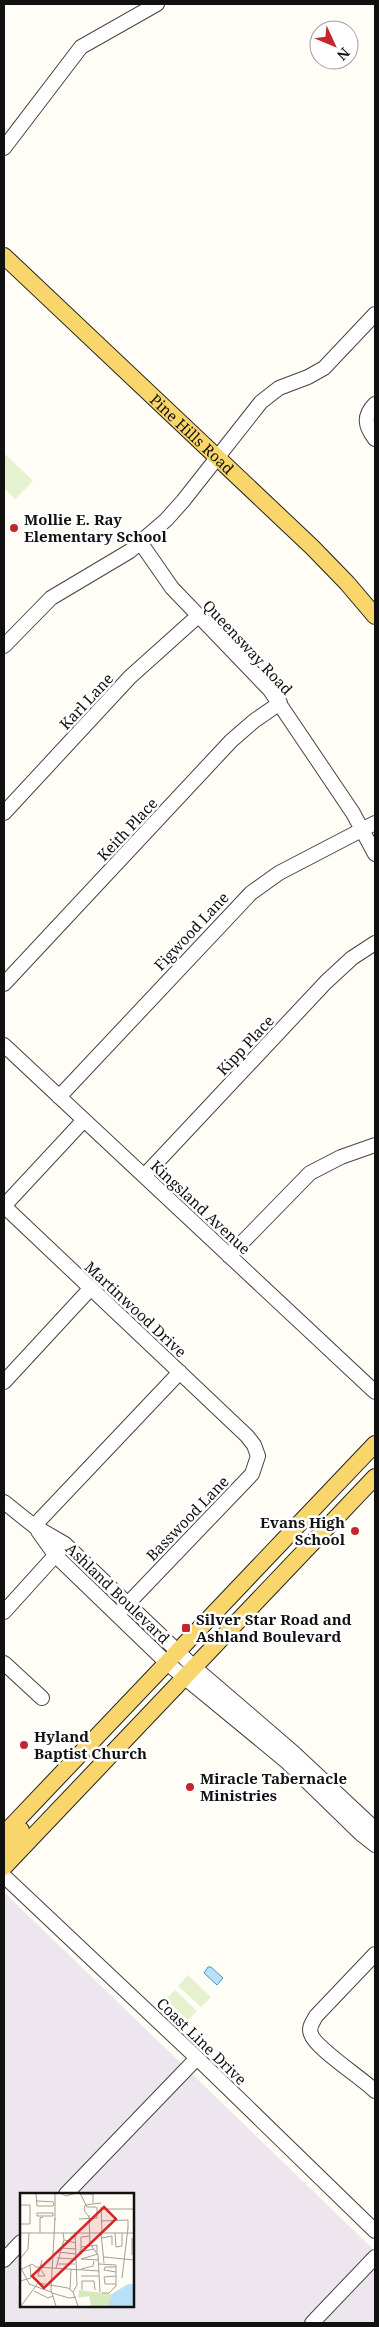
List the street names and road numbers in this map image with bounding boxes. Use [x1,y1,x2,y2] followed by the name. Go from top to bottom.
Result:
[146,389,239,478] street label: Pine Hills Road
[199,595,297,699] street label: Queensway Road
[55,669,117,733] street label: Karl Lane
[93,793,161,865] street label: Keith Place
[149,887,233,975] street label: Figwood Lane
[212,1011,278,1079] street label: Kipp Place
[147,1156,255,1258] street label: Kingsland Avenue
[81,1257,191,1361] street label: Martinwood Drive
[141,1471,233,1565] street label: Basswood Lane
[62,1538,174,1648] street label: Ashland Boulevard
[153,1993,251,2089] street label: Coast Line Drive

